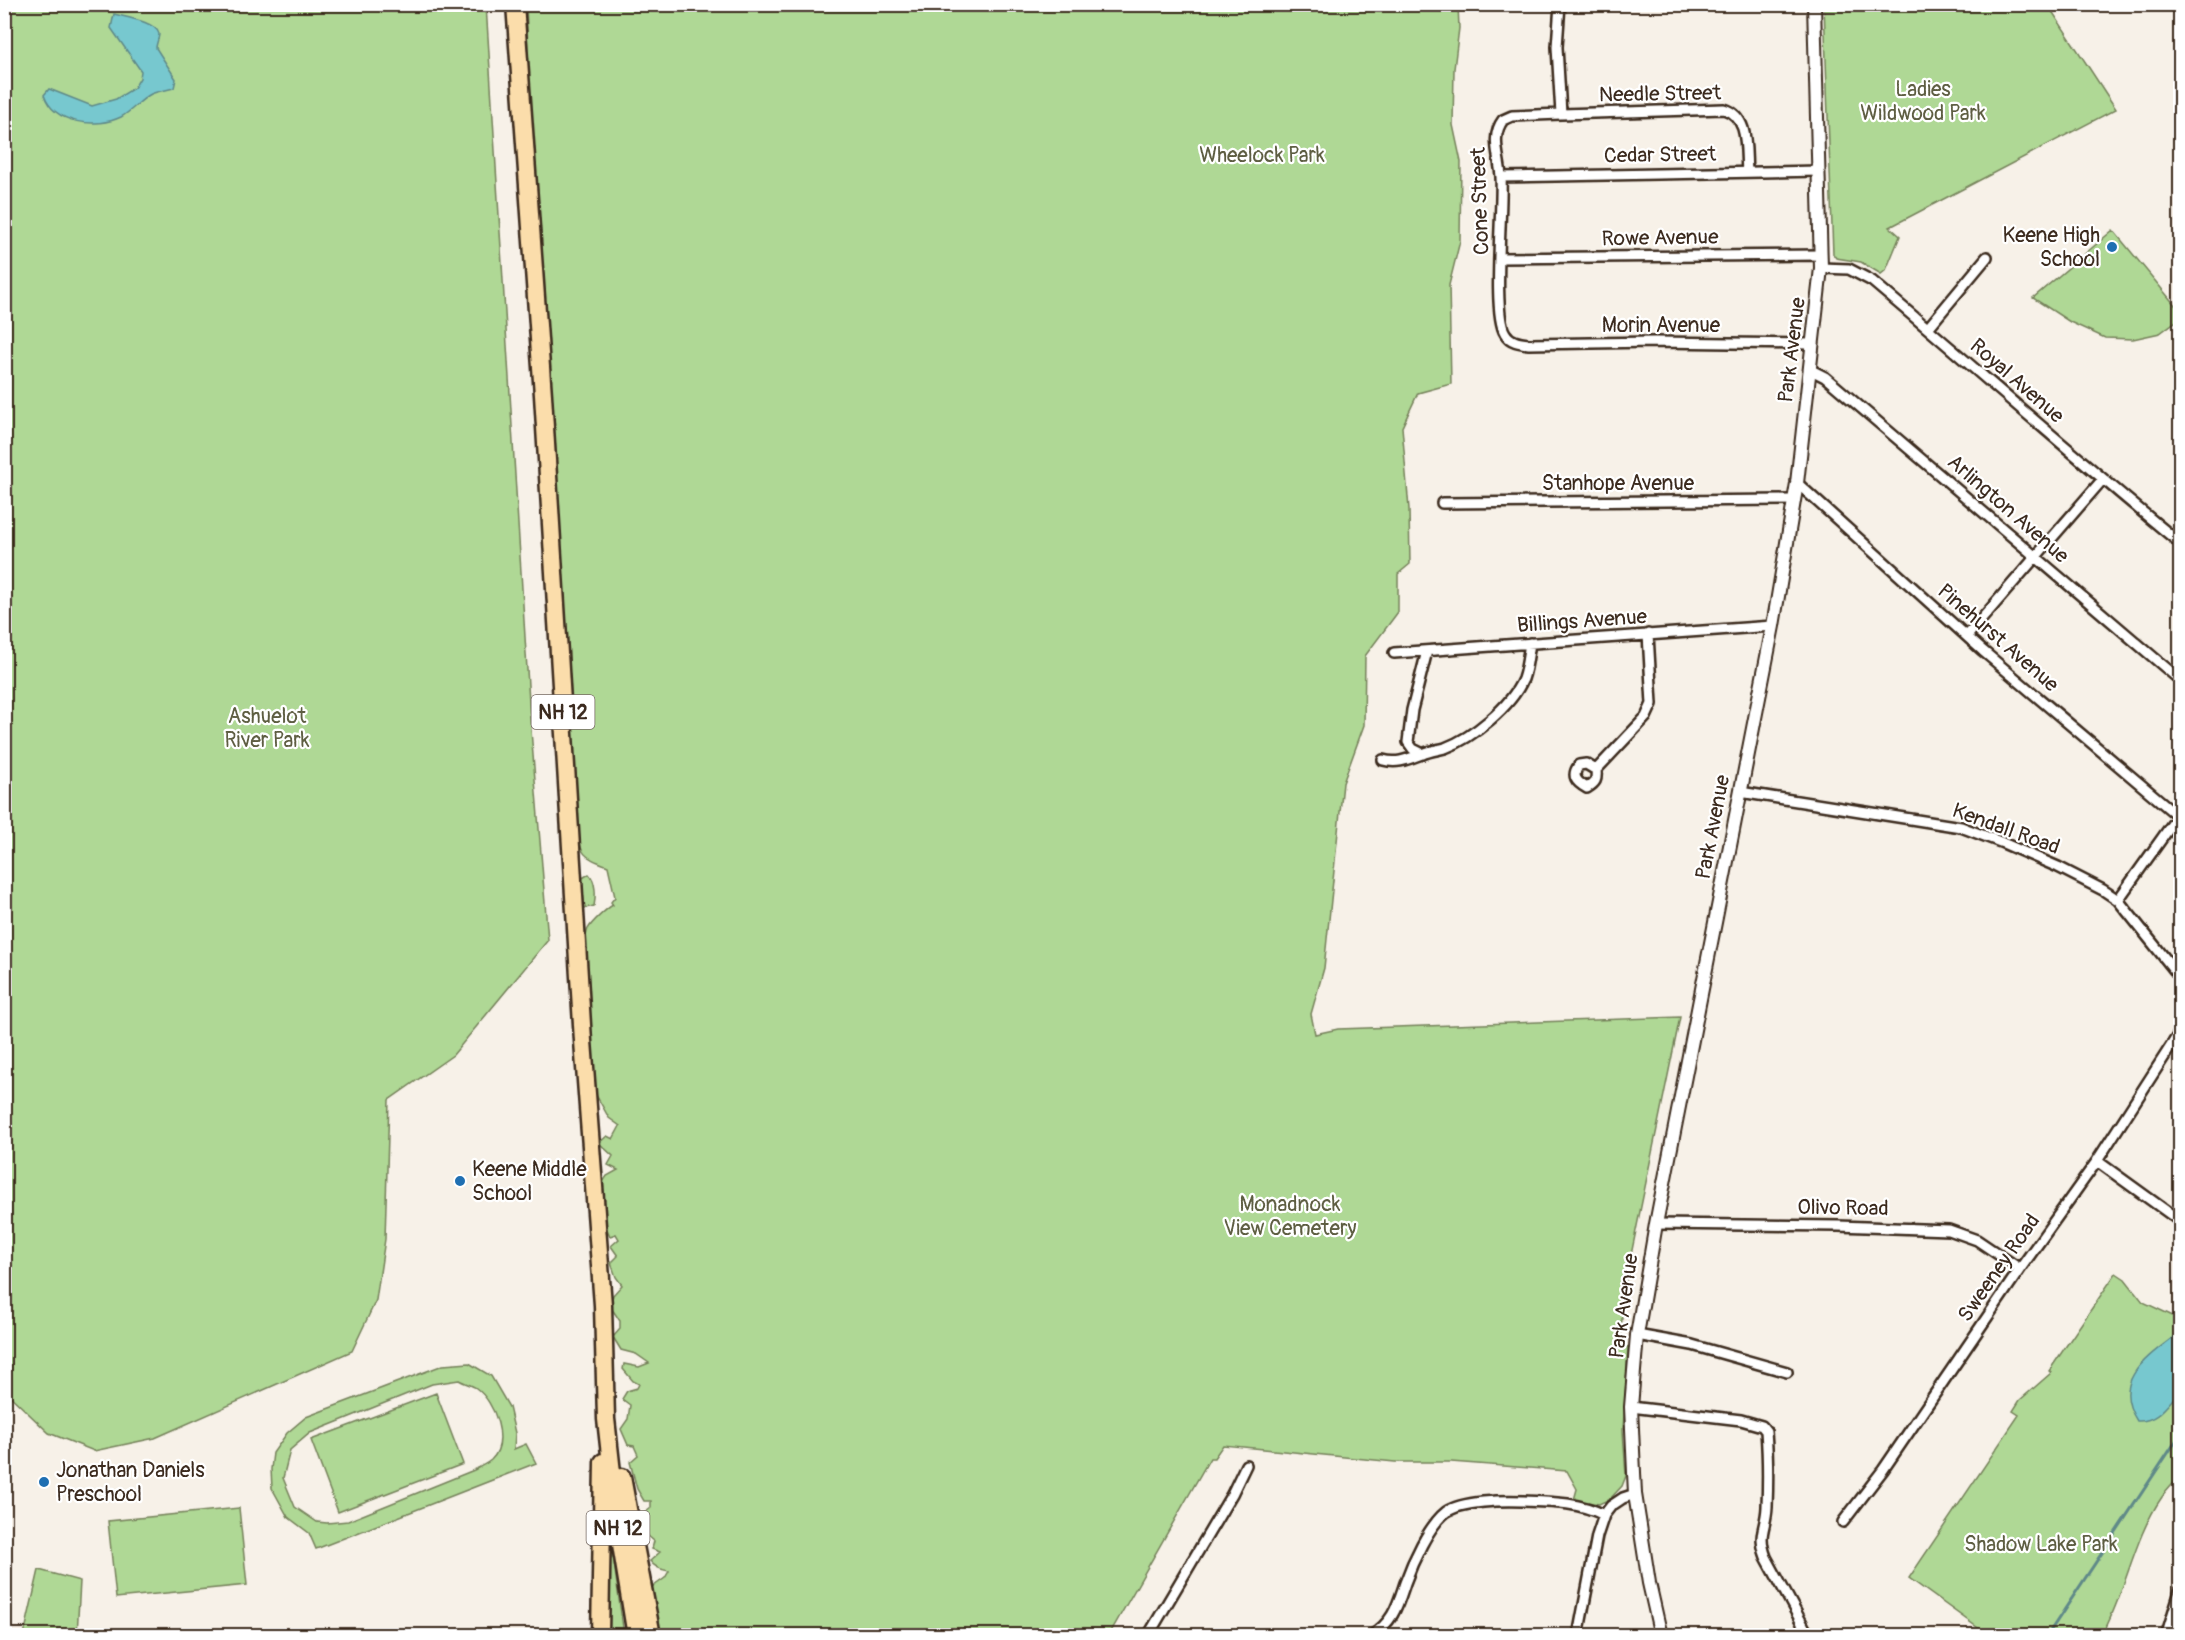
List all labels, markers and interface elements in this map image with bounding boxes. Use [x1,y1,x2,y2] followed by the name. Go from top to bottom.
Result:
[1860,76,1986,127] park label: Ladies Wildwood Park
[1599,79,1722,109] street label: Needle Street
[1604,141,1717,169] street label: Cedar Street
[1199,142,1325,169] park label: Wheelock Park
[1465,146,1495,255] street label: Cone Street
[2003,222,2100,273] place label: Keene High School
[1601,223,1719,253] street label: Rowe Avenue
[2105,240,2119,254] marker: Keene High School
[1772,295,1812,404] street label: Park Avenue
[1602,312,1721,339] street label: Morin Avenue
[1964,333,2070,430] street label: Royal Avenue
[1942,449,2075,570] street label: Arlington Avenue
[1542,470,1695,497] street label: Stanhope Avenue
[1932,578,2065,699] street label: Pinehurst Avenue
[1516,603,1648,639] street label: Billings Avenue
[532,695,594,729] road number: NH 12
[224,703,310,754] park label: Ashuelot River Park
[1690,772,1736,882] street label: Park Avenue
[1948,797,2064,861] street label: Kendall Road
[472,1156,587,1207] place label: Keene Middle School
[453,1174,467,1188] marker: Keene Middle School
[1224,1191,1356,1242] park label: Monadnock View Cemetery
[1797,1194,1889,1222] street label: Olivo Road
[1952,1209,2046,1327] street label: Sweeney Road
[1603,1251,1645,1360] street label: Park Avenue
[56,1457,205,1508] place label: Jonathan Daniels Preschool
[37,1475,51,1489] marker: Jonathan Daniels Preschool
[586,1511,650,1545] road number: NH 12
[1964,1531,2118,1558] park label: Shadow Lake Park

